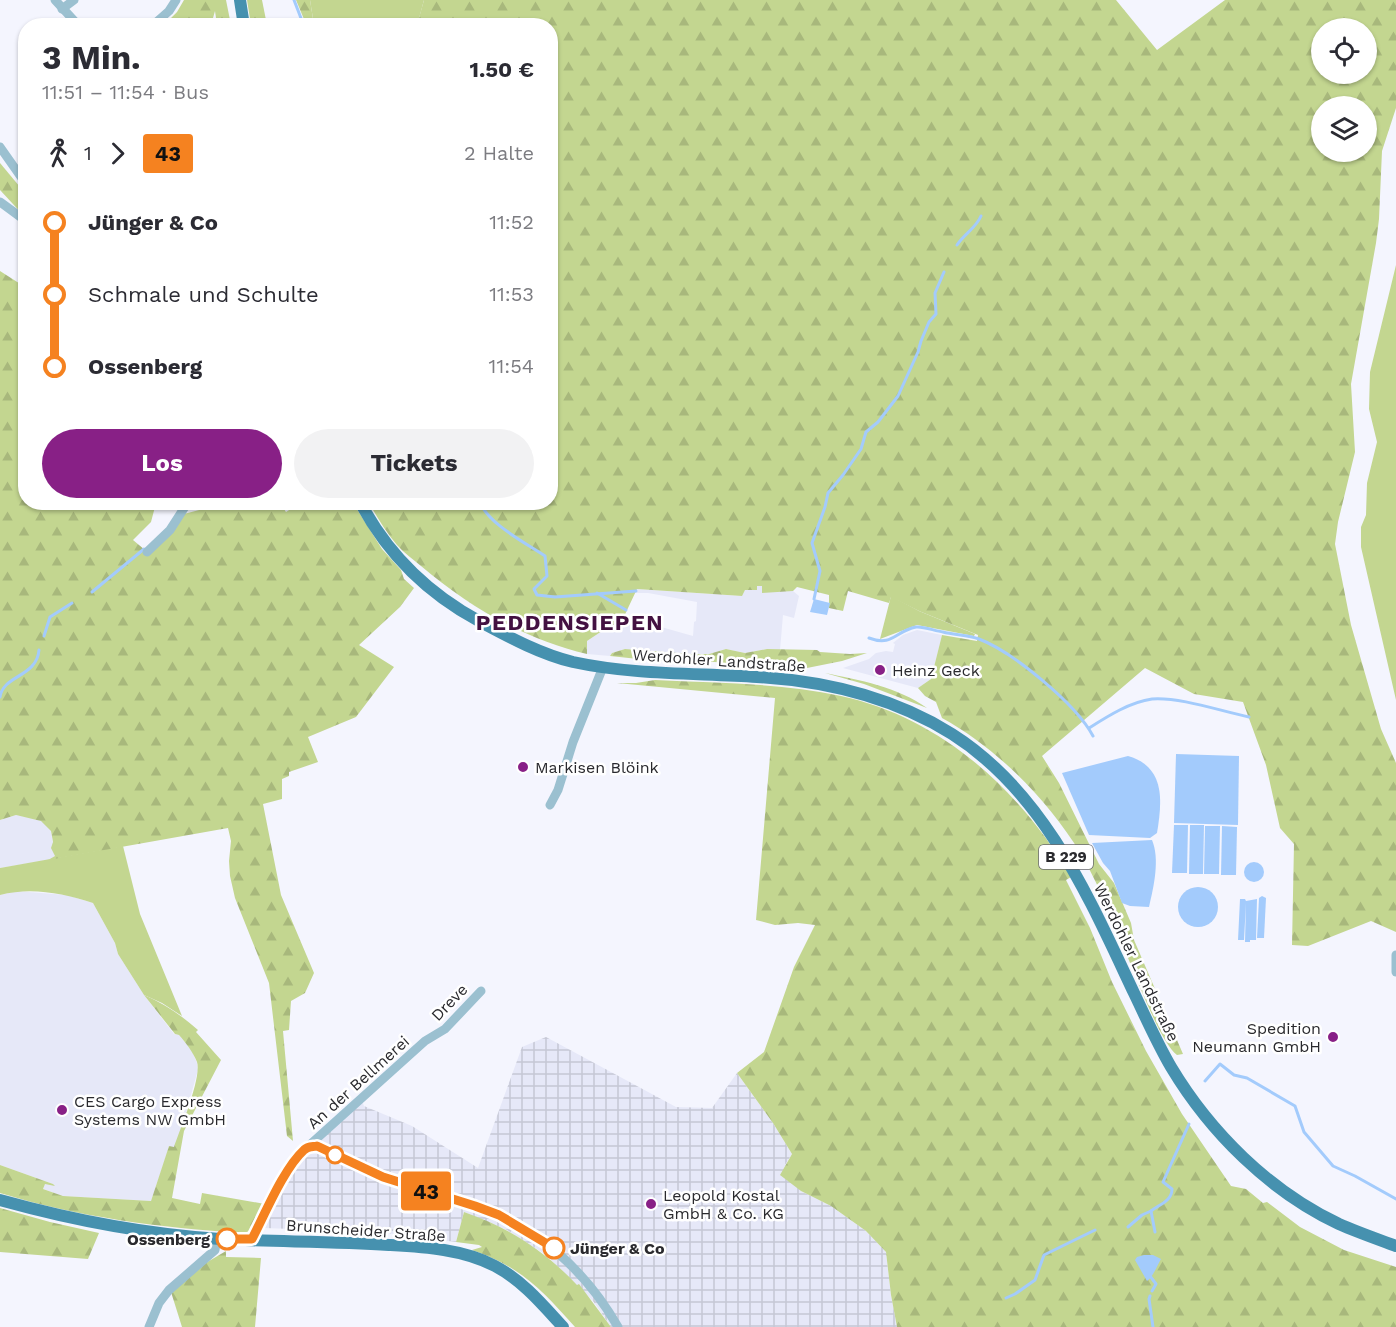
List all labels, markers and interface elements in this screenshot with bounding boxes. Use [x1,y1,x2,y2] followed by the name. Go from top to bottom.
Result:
[1311,18,1377,162] map controls
[1311,18,1377,84] button: locate
[42,38,141,77] text: 3 Min.
[469,57,534,82] text: 1.50 €
[42,80,209,104] text: 11:51 – 11:54 · Bus
[1311,96,1377,162] button: layers
[42,137,75,170] icon: walk
[101,137,134,170] icon: forward
[84,141,92,165] text: 1
[155,141,181,166] text: 43
[464,141,534,165] text: 2 Halte
[88,210,218,235] text: Jünger & Co
[489,210,534,234] text: 11:52
[88,282,319,307] text: Schmale und Schulte
[489,282,534,306] text: 11:53
[88,354,202,379] text: Ossenberg
[489,354,534,378] text: 11:54
[42,429,282,498] button: Los
[294,429,534,498] button: Tickets
[476,610,664,635] district label: PEDDENSIEPEN
[632,645,806,676] street label: Werdohler Landstraße
[892,661,980,680] place label: Heinz Geck
[873,663,887,677] marker: Heinz Geck
[535,758,659,777] place label: Markisen Blöink
[516,760,530,774] marker: Markisen Blöink
[1039,845,1093,869] road number: B 229
[1090,880,1183,1044] street label: Werdohler Landstraße
[427,980,472,1025] street label: Dreve
[1192,1019,1321,1056] place label: Spedition Neumann GmbH
[1326,1030,1340,1044] marker: Spedition Neumann GmbH
[303,1032,413,1133] street label: An der Bellmerei
[74,1092,226,1129] place label: CES Cargo Express Systems NW GmbH
[55,1103,69,1117] marker: CES Cargo Express Systems NW GmbH
[326,1146,344,1164] unlabelled marker
[399,1172,453,1210] line badge: 43
[413,1179,439,1204] text: 43
[663,1186,784,1223] place label: Leopold Kostal GmbH & Co. KG
[644,1197,658,1211] marker: Leopold Kostal GmbH & Co. KG
[286,1215,446,1246] street label: Brunscheider Straße
[216,1228,238,1250] marker: Ossenberg
[127,1230,210,1249] place label: Ossenberg
[543,1237,565,1259] marker: Jünger & Co
[570,1239,665,1258] place label: Jünger & Co

